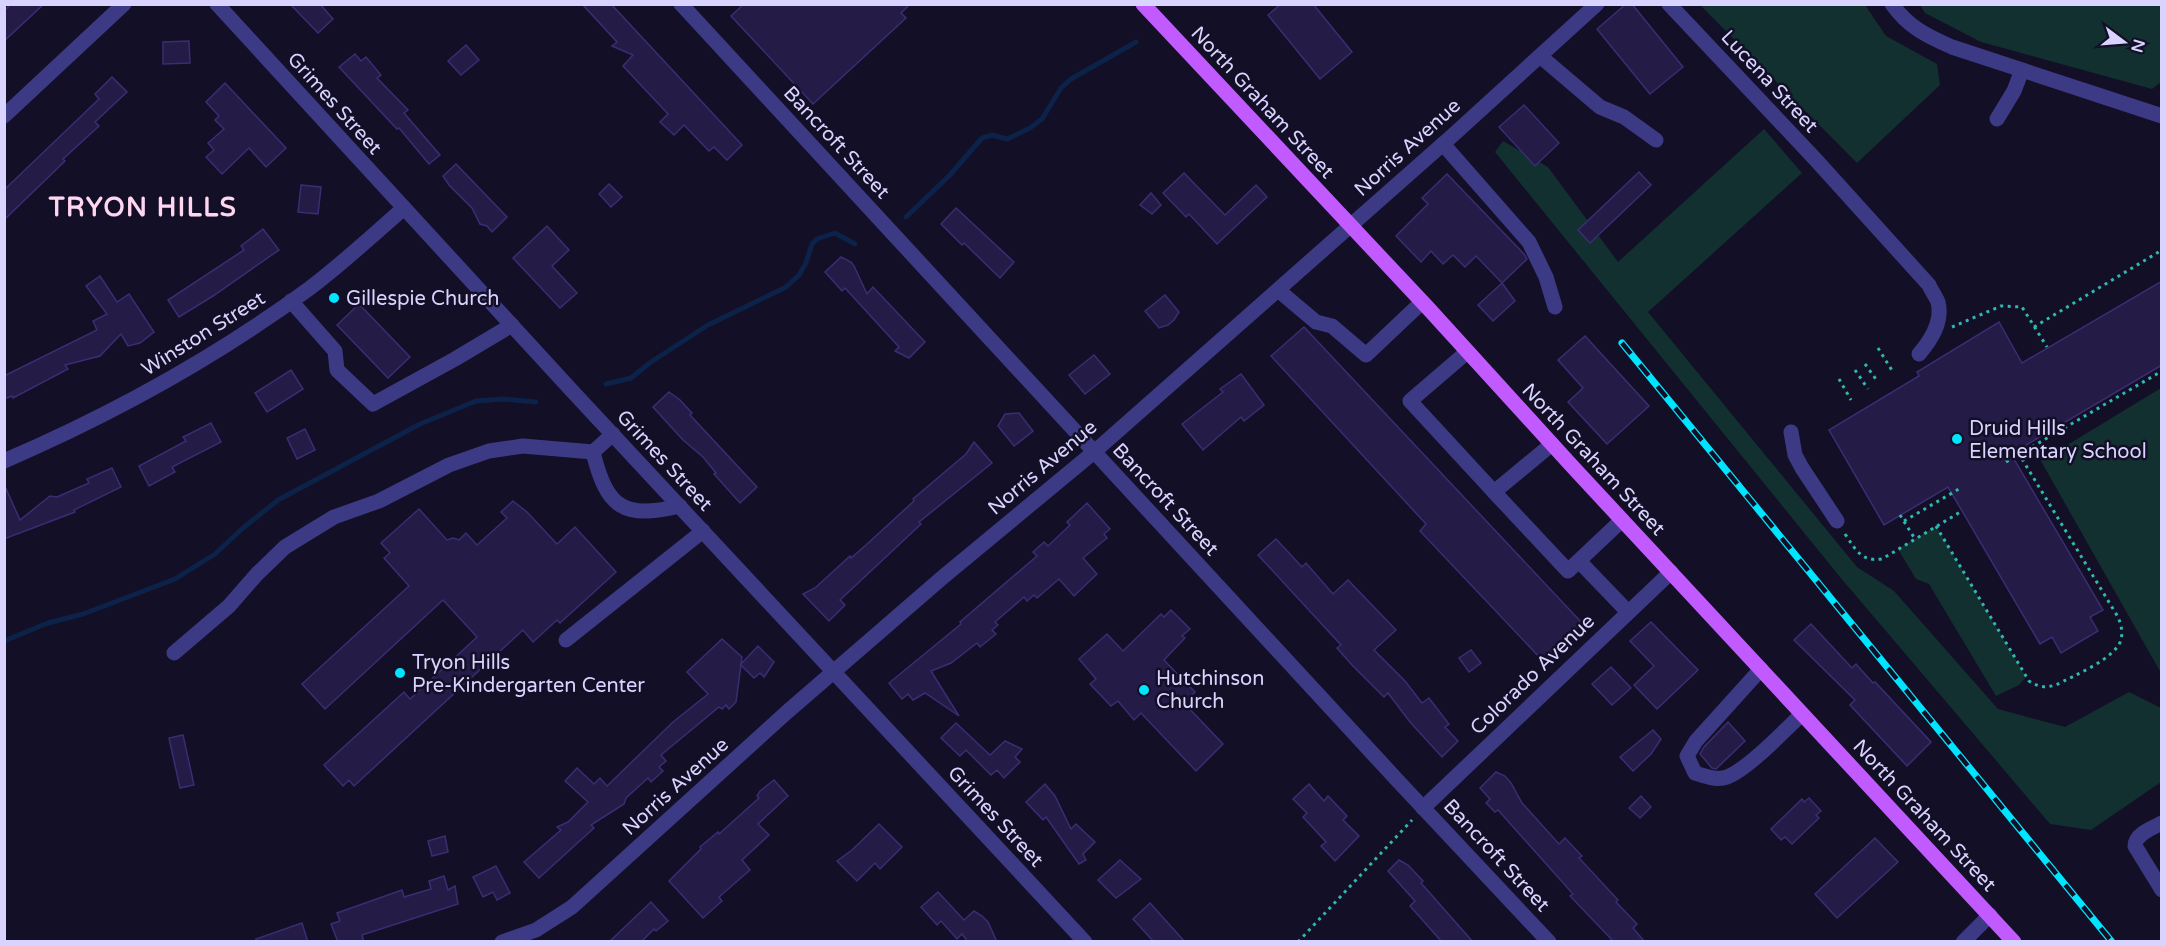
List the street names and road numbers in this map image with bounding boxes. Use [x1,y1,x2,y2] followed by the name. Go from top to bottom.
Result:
[1186,22,1339,184] street label: North Graham Street
[1716,25,1823,138] street label: Lucena Street
[282,48,387,160] street label: Grimes Street
[778,82,895,204] street label: Bancroft Street
[1350,94,1466,202] street label: Norris Avenue
[137,286,270,381] street label: Winston Street
[1517,379,1670,541] street label: North Graham Street
[611,405,717,516] street label: Grimes Street
[983,415,1102,520] street label: Norris Avenue
[1107,439,1224,561] street label: Bancroft Street
[1466,609,1600,740] street label: Colorado Avenue
[618,733,734,841] street label: Norris Avenue
[1848,735,2001,897] street label: North Graham Street
[942,761,1048,872] street label: Grimes Street
[1438,795,1555,917] street label: Bancroft Street

